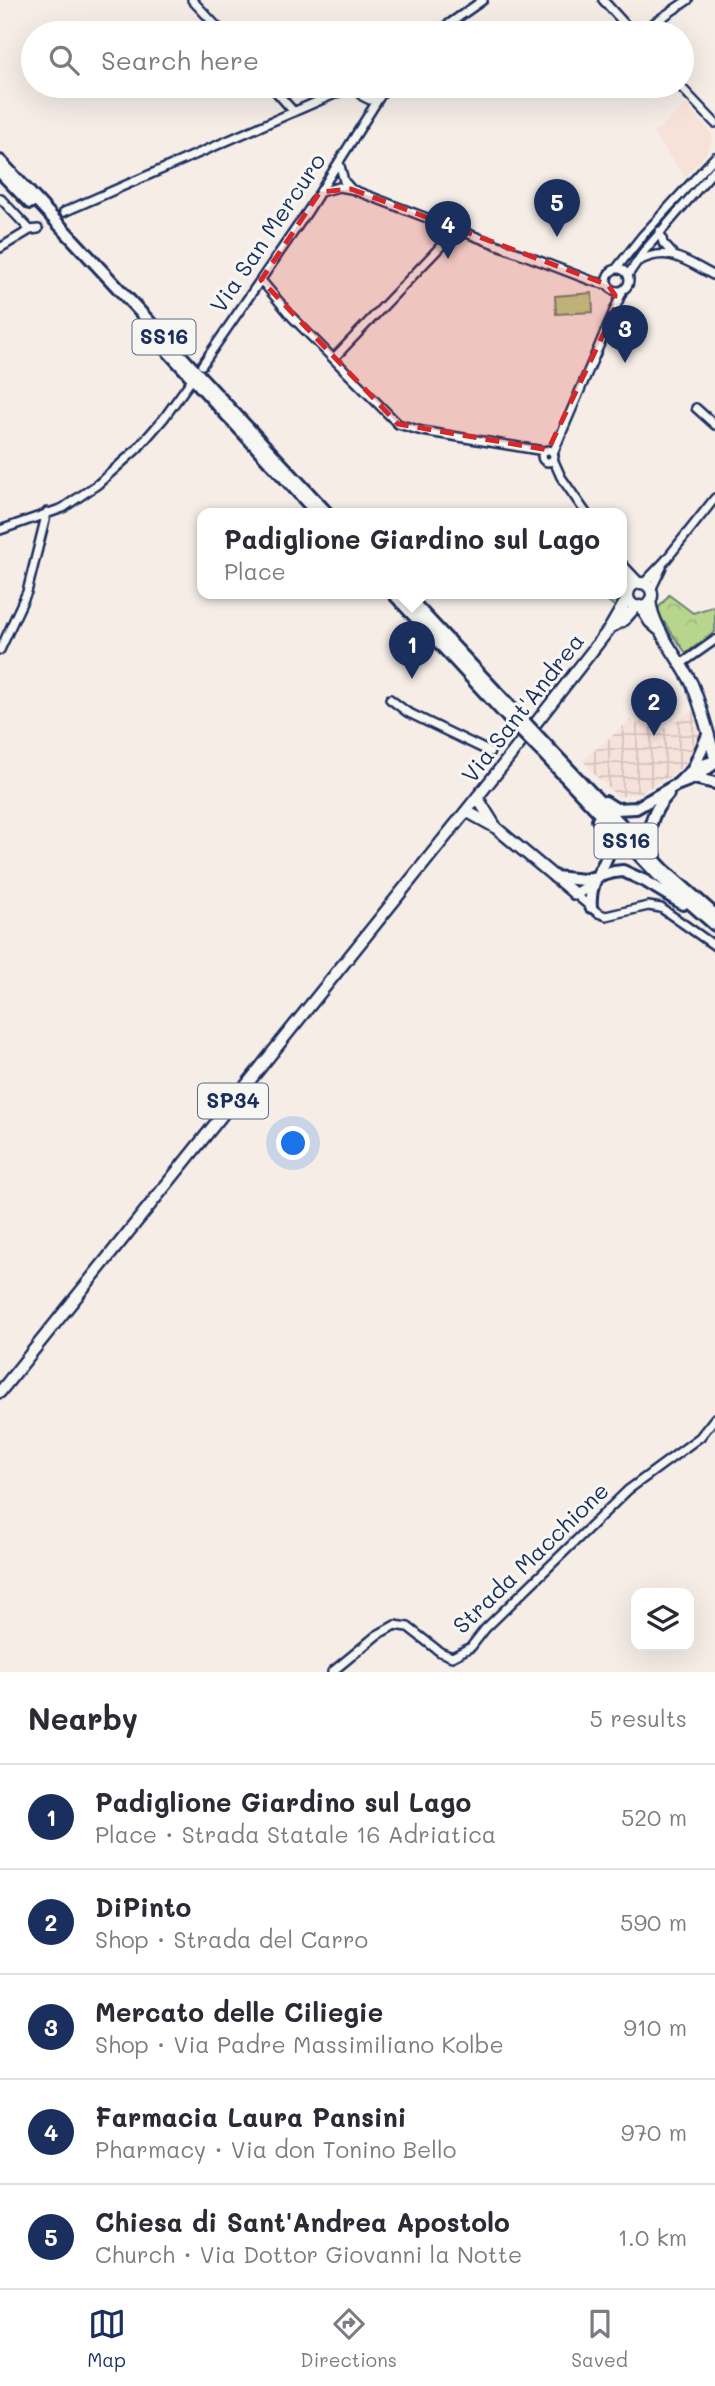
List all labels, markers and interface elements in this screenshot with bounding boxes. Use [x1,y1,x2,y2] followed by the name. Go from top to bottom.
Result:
[21,21,694,98] search box
[45,41,83,79] icon: search
[101,43,259,77] text: Search here
[203,147,332,318] street label: Via San Mercuro
[534,179,580,237] pin: 5
[425,201,471,259] pin: 4
[602,305,648,363] pin: 3
[132,320,196,354] road number: SS16
[197,508,627,599] popup
[224,522,600,556] text: Padiglione Giardino sul Lago
[224,556,286,586] text: Place
[389,621,435,679] pin: 1
[454,626,590,788] street label: Via Sant'Andrea
[631,678,677,736] pin: 2
[594,824,658,858] road number: SS16
[198,1084,268,1118] road number: SP34
[276,1126,310,1160] your location
[446,1475,615,1639] street label: Strada Macchione
[631,1588,694,1651] map controls
[631,1588,694,1651] button: layers
[28,1698,138,1738] text: Nearby
[590,1703,687,1733] text: 5 results
[95,1785,471,1819] text: Padiglione Giardino sul Lago
[46,1802,56,1832] text: 1
[621,1802,687,1832] text: 520 m
[95,1819,496,1849] text: Place · Strada Statale 16 Adriatica
[95,1890,191,1924] text: DiPinto
[45,1907,57,1937] text: 2
[620,1907,687,1937] text: 590 m
[95,1924,368,1954] text: Shop · Strada del Carro
[95,1995,383,2029] text: Mercato delle Ciliegie
[44,2012,58,2042] text: 3
[623,2012,687,2042] text: 910 m
[95,2029,504,2059] text: Shop · Via Padre Massimiliano Kolbe
[95,2100,407,2134] text: Farmacia Laura Pansini
[44,2117,58,2147] text: 4
[621,2117,687,2147] text: 970 m
[95,2134,456,2164] text: Pharmacy · Via don Tonino Bello
[95,2205,510,2239] text: Chiesa di Sant'Andrea Apostolo
[44,2222,58,2252] text: 5
[618,2222,687,2252] text: 1.0 km
[95,2239,522,2269] text: Church · Via Dottor Giovanni la Notte
[87,2305,126,2372] tab: Map
[300,2305,397,2372] tab: Directions
[571,2305,628,2372] tab: Saved

